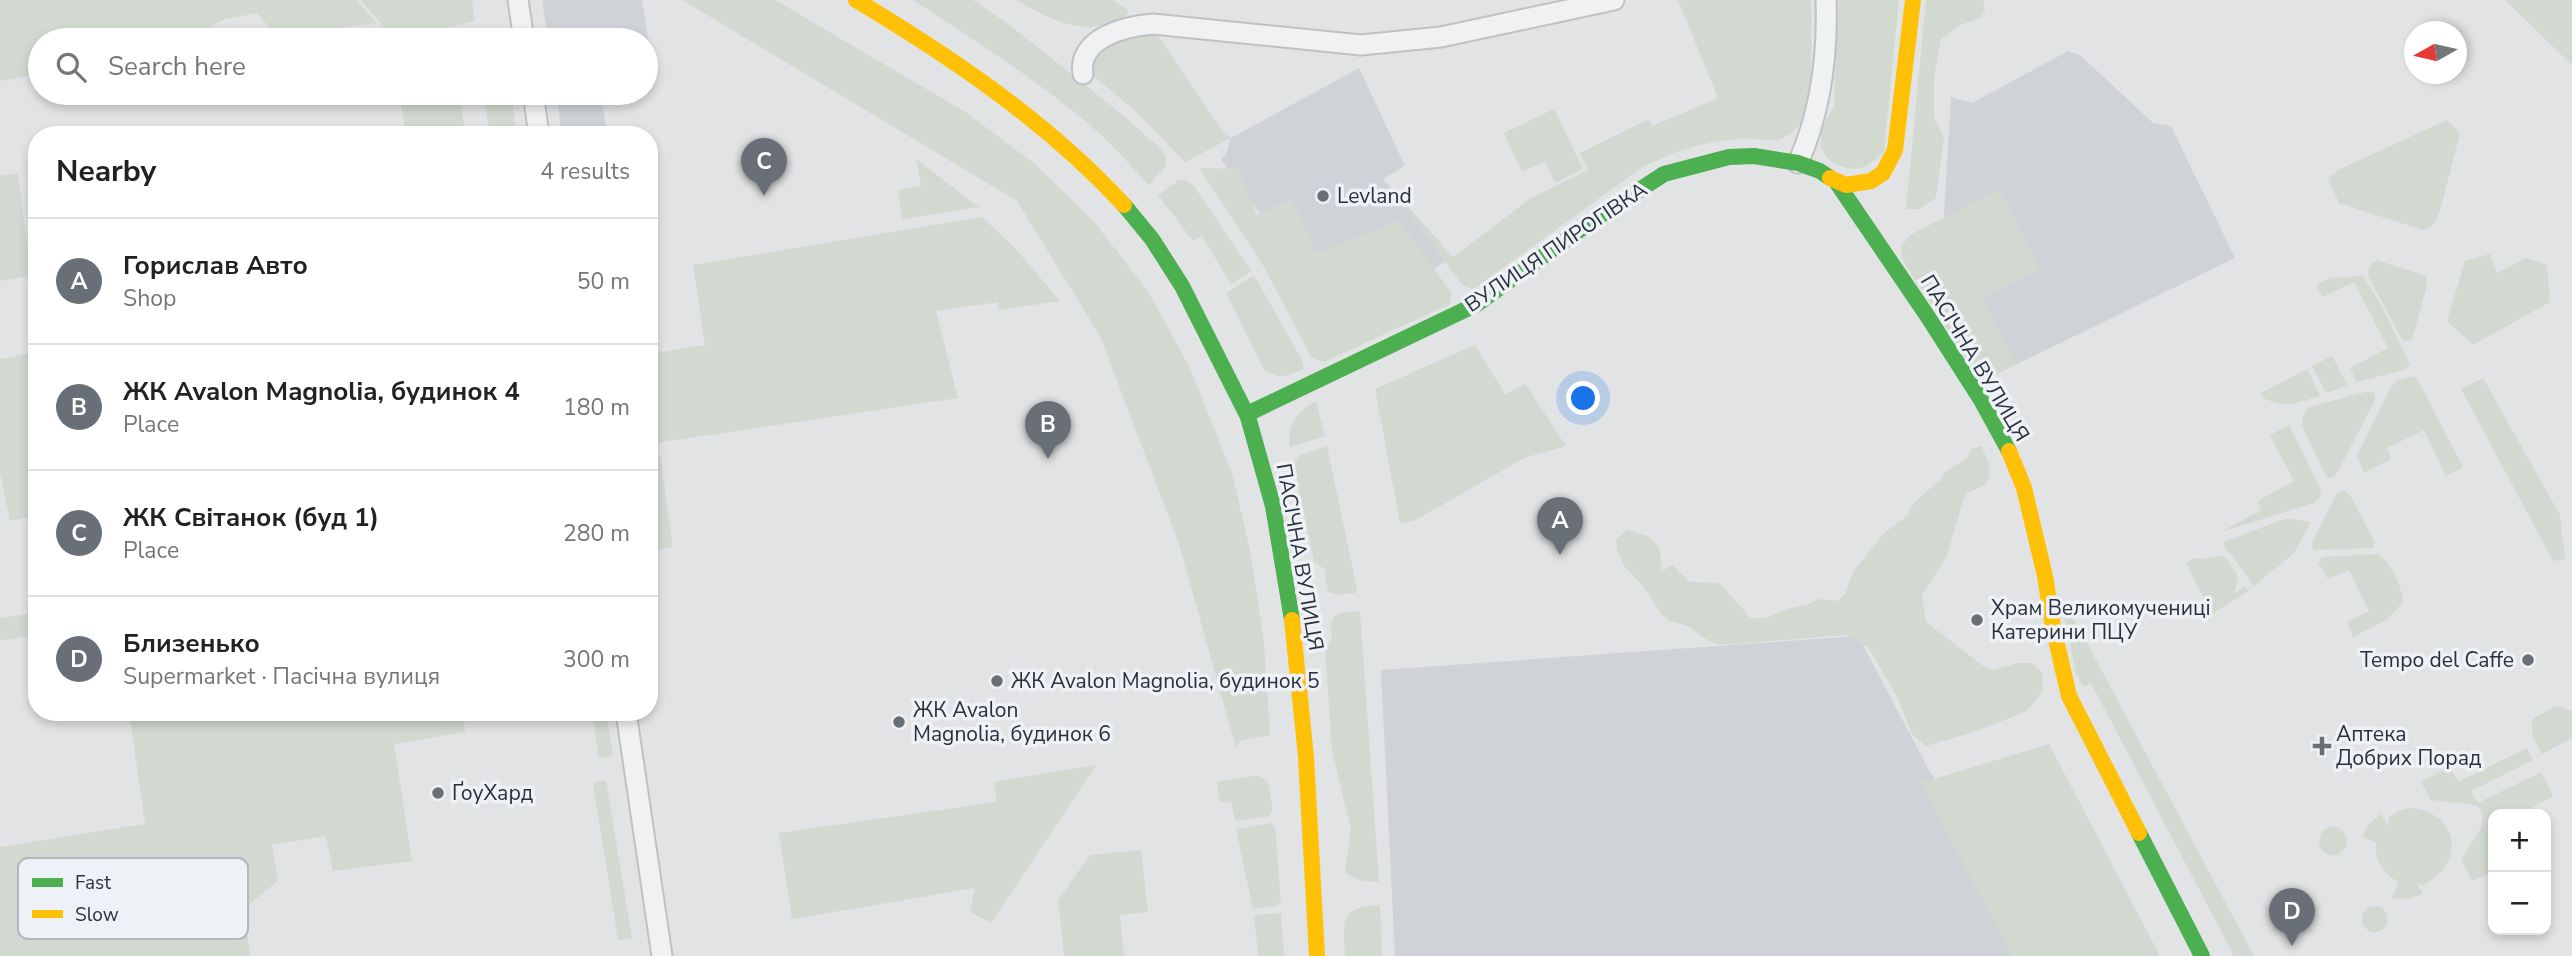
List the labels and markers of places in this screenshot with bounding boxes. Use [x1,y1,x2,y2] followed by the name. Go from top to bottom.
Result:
[741,138,787,196] pin: C
[1337,182,1412,210] place label: Levland
[1315,188,1331,204] marker: Levland
[1025,401,1071,459] pin: B
[1537,497,1583,555] pin: A
[1991,594,2211,646] place label: Храм Великомучениці Катерини ПЦУ
[1969,612,1985,628] marker: Храм Великомучениці Катерини ПЦУ
[2360,646,2514,674] place label: Tempo del Caffe
[2520,652,2536,668] marker: Tempo del Caffe
[1011,667,1320,695] place label: ЖК Avalon Magnolia, будинок 5
[989,673,1005,689] marker: ЖК Avalon Magnolia, будинок 5
[913,696,1111,748] place label: ЖК Avalon Magnolia, будинок 6
[891,714,907,730] marker: ЖК Avalon Magnolia, будинок 6
[2336,720,2481,772] place label: Аптека Добрих Порад
[2314,738,2330,754] marker: Аптека Добрих Порад
[452,779,533,807] place label: ҐоуХард
[430,785,446,801] marker: ҐоуХард
[2269,888,2315,946] pin: D

